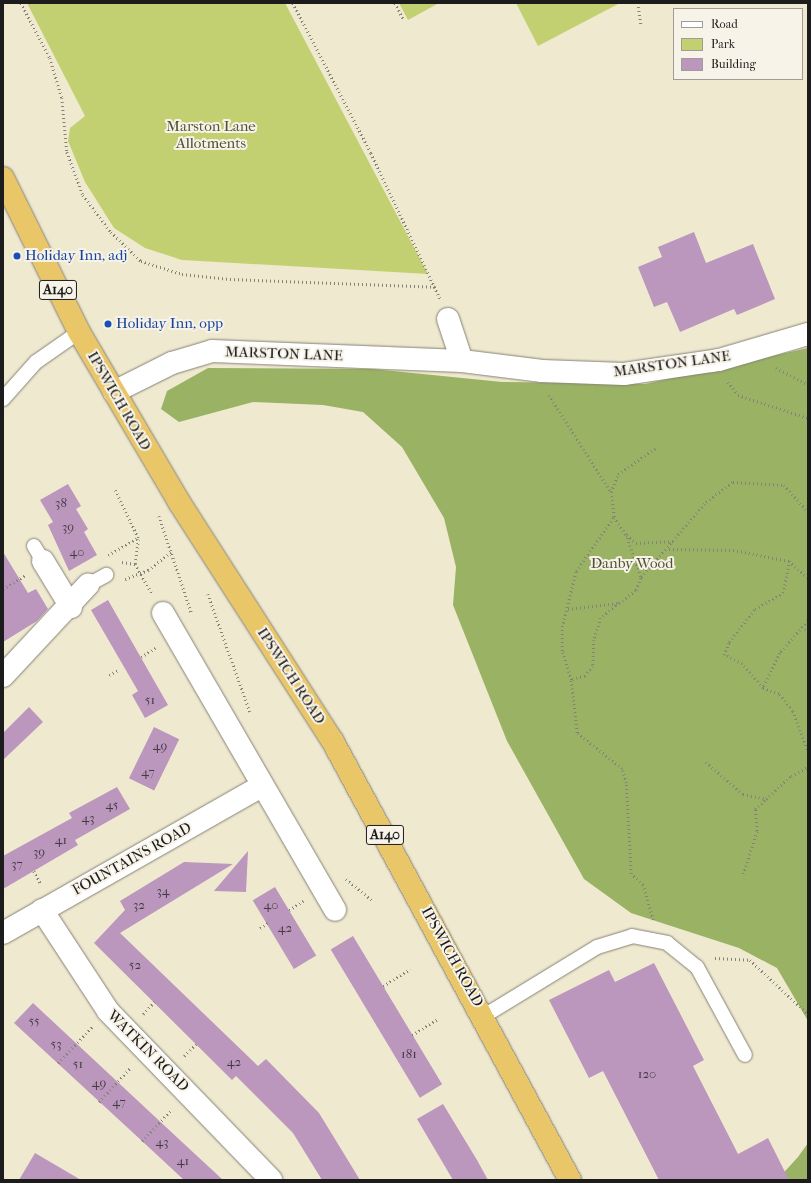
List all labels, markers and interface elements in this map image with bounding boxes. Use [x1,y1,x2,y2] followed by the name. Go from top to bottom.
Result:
[673,8,803,80] legend
[711,17,738,31] text: Road
[711,37,735,51] text: Park
[711,57,756,71] text: Building
[166,117,256,152] park label: Marston Lane Allotments
[25,247,127,265] place label: Holiday Inn, adj
[12,251,22,261] marker: Holiday Inn, adj
[38,278,78,302] road number: A140
[116,315,223,333] place label: Holiday Inn, opp
[103,319,113,329] marker: Holiday Inn, opp
[225,343,343,365] street label: MARSTON LANE
[612,347,732,381] street label: MARSTON LANE
[83,348,155,454] street label: IPSWICH ROAD
[55,495,67,511] house number: 38
[62,519,74,535] house number: 39
[70,544,84,560] house number: 40
[591,555,673,573] park label: Danby Wood
[253,624,329,728] street label: IPSWICH ROAD
[145,692,155,708] house number: 51
[153,738,167,754] house number: 49
[141,764,155,780] house number: 47
[106,797,118,813] house number: 45
[81,810,95,826] house number: 43
[69,819,195,899] street label: FOUNTAINS ROAD
[365,823,405,847] road number: A140
[55,832,67,848] house number: 41
[33,844,45,860] house number: 39
[11,856,23,872] house number: 37
[156,883,170,899] house number: 34
[133,897,145,913] house number: 32
[264,897,278,913] house number: 40
[417,904,487,1010] street label: IPSWICH ROAD
[278,920,292,936] house number: 42
[129,957,141,973] house number: 52
[104,1007,192,1095] street label: WATKIN ROAD
[28,1013,40,1029] house number: 55
[51,1036,61,1052] house number: 53
[401,1046,417,1062] house number: 181
[227,1054,241,1070] house number: 42
[73,1056,83,1072] house number: 51
[638,1066,656,1082] house number: 120
[92,1075,106,1091] house number: 49
[112,1094,126,1110] house number: 47
[155,1134,169,1150] house number: 43
[177,1153,189,1169] house number: 41

